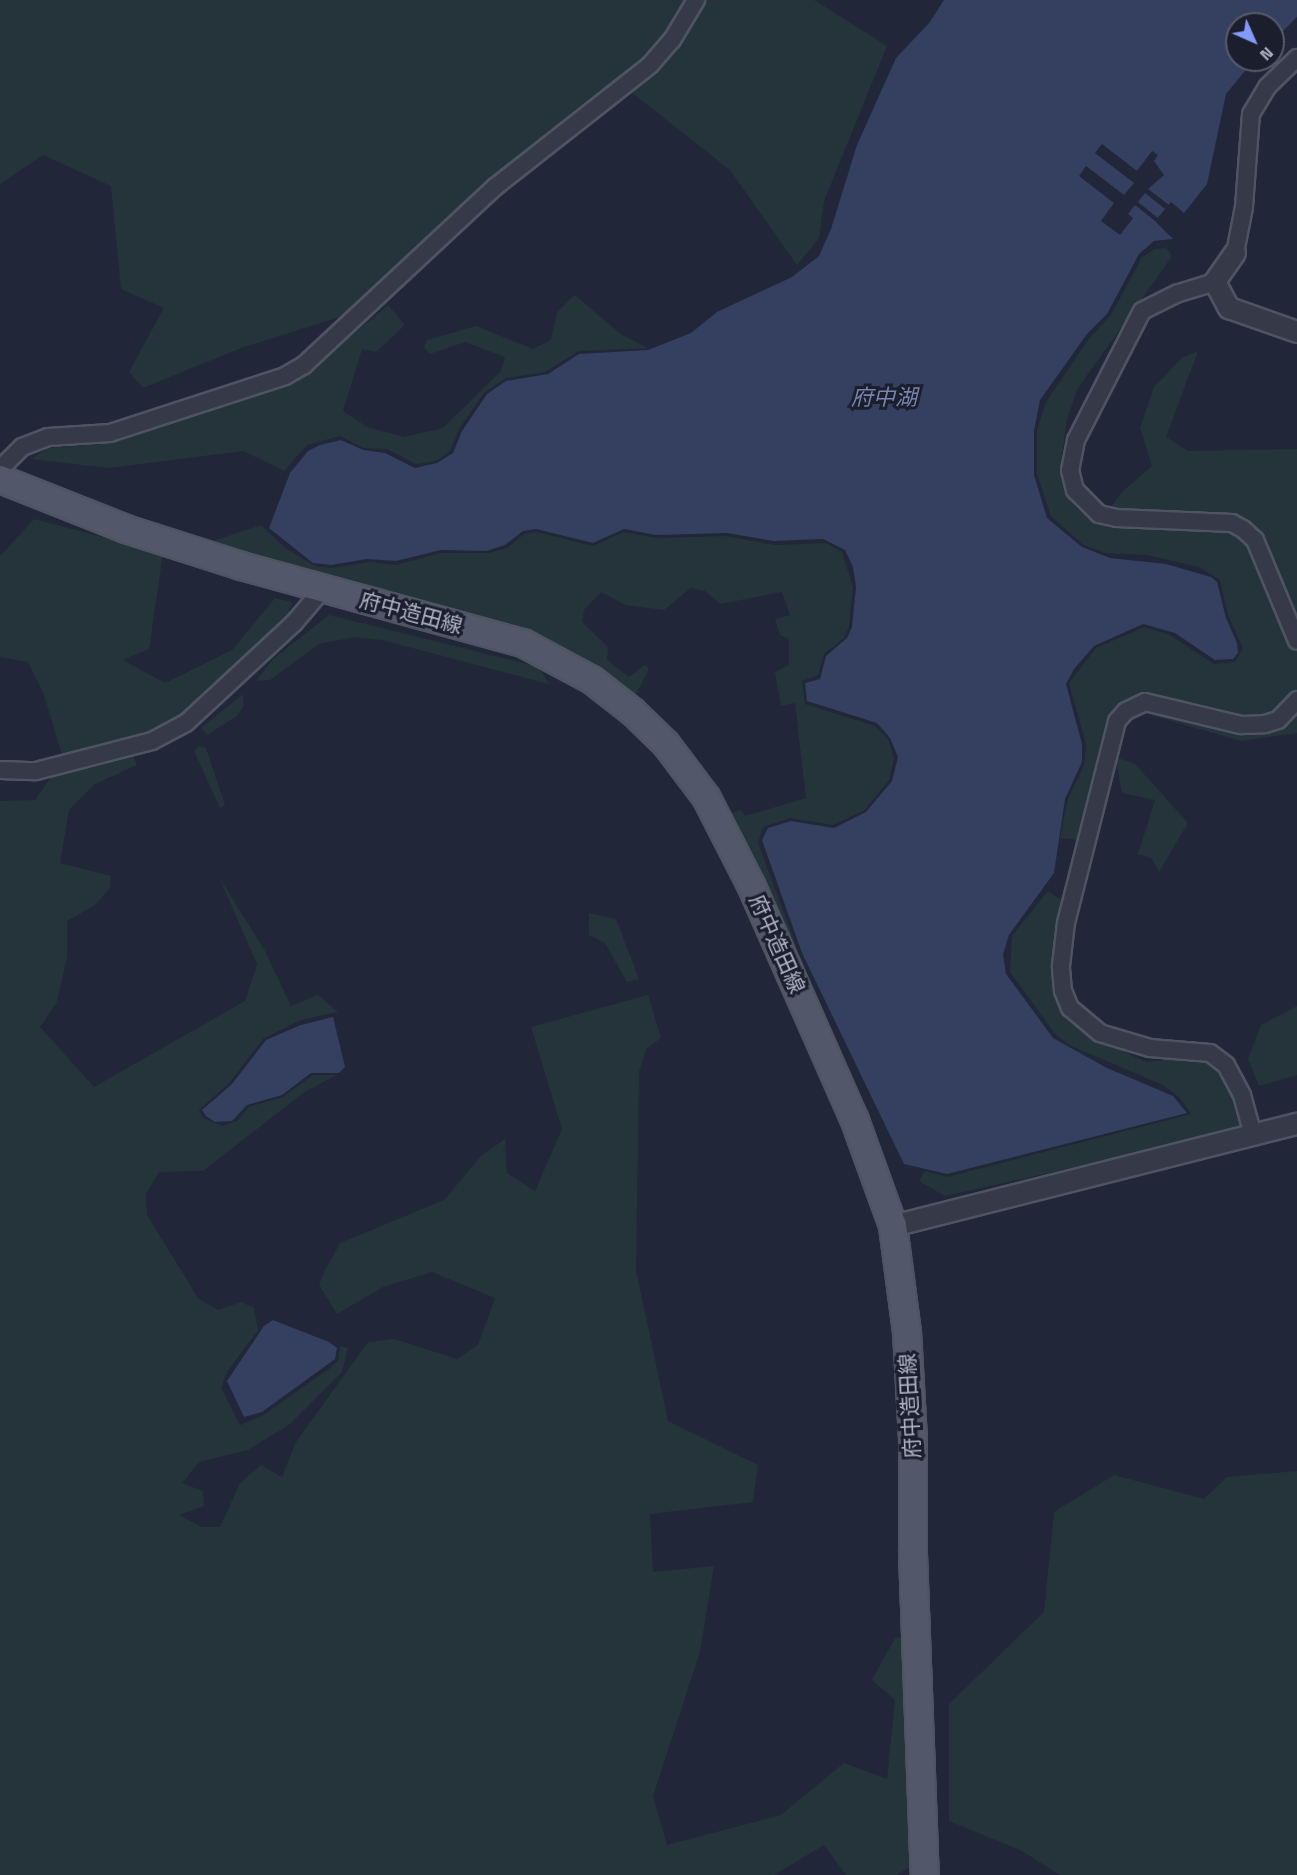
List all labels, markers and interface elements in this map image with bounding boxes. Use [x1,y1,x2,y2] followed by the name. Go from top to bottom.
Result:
[1225,12,1285,72] north arrow
[1255,42,1278,65] text: N
[851,385,917,411] water label: 府中湖
[357,587,465,639] street label: 府中造田線
[744,891,810,997] street label: 府中造田線
[895,1353,925,1459] street label: 府中造田線

